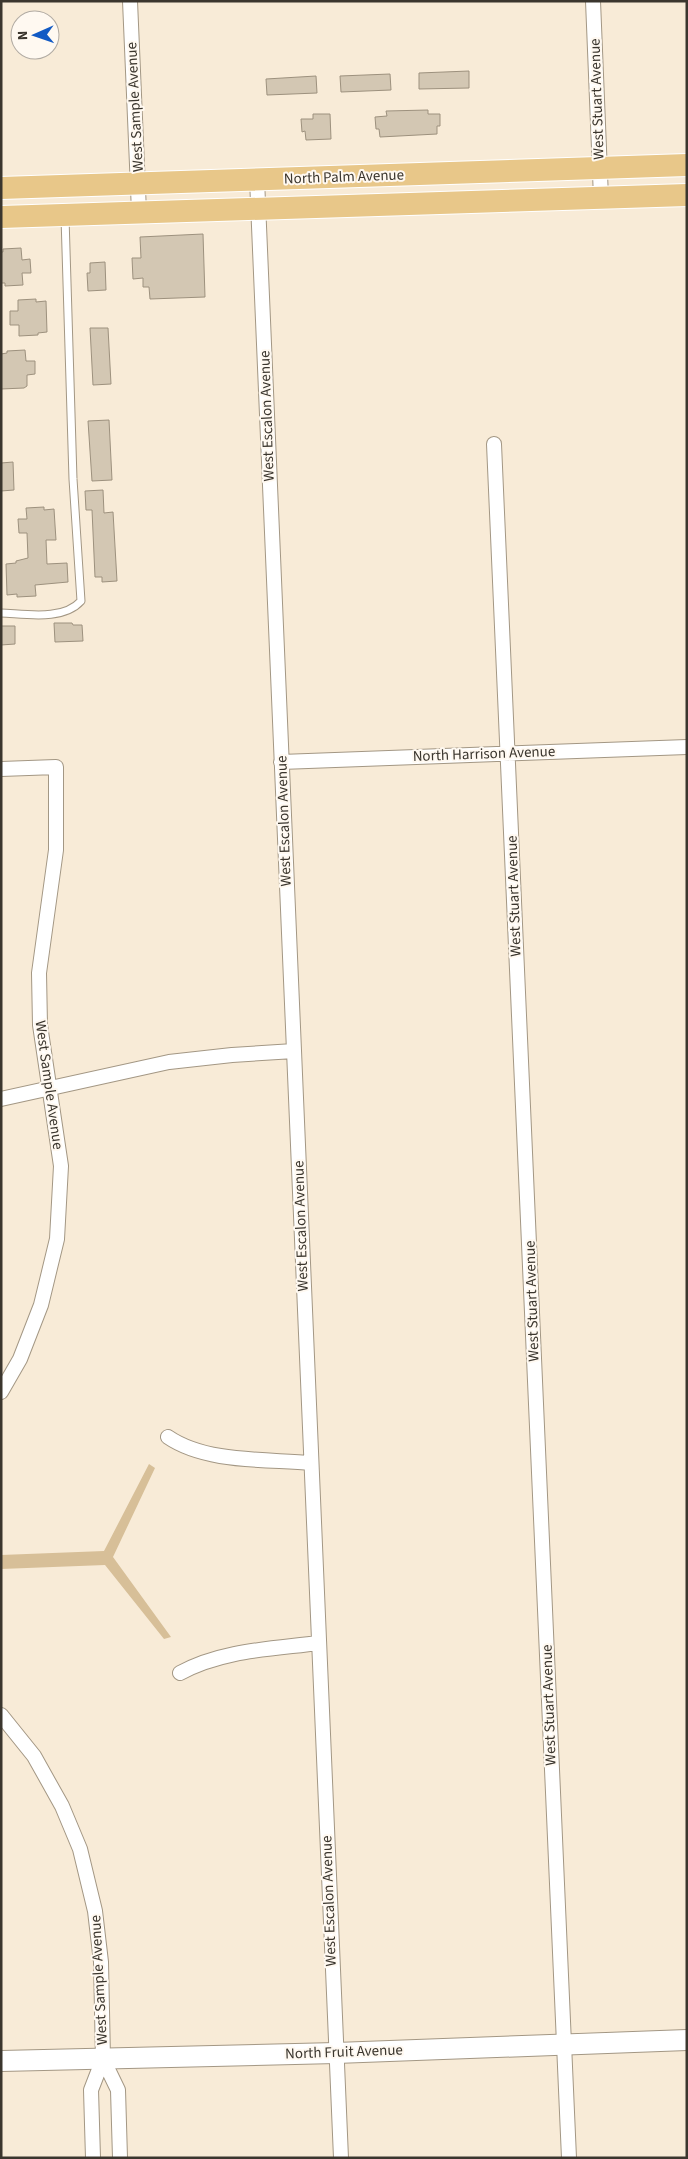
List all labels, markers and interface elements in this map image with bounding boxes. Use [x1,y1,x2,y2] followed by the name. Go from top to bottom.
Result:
[10,10,60,60] north arrow
[13,30,33,40] text: N
[584,38,610,160] street label: West Stuart Avenue
[121,41,149,173] street label: West Sample Avenue
[284,164,404,190] street label: North Palm Avenue
[254,350,280,482] street label: West Escalon Avenue
[412,741,556,767] street label: North Harrison Avenue
[271,755,297,887] street label: West Escalon Avenue
[501,835,527,957] street label: West Stuart Avenue
[30,1019,68,1151] street label: West Sample Avenue
[288,1160,314,1292] street label: West Escalon Avenue
[519,1240,545,1362] street label: West Stuart Avenue
[536,1644,562,1766] street label: West Stuart Avenue
[316,1835,342,1967] street label: West Escalon Avenue
[85,1914,113,2046] street label: West Sample Avenue
[285,2039,403,2065] street label: North Fruit Avenue

